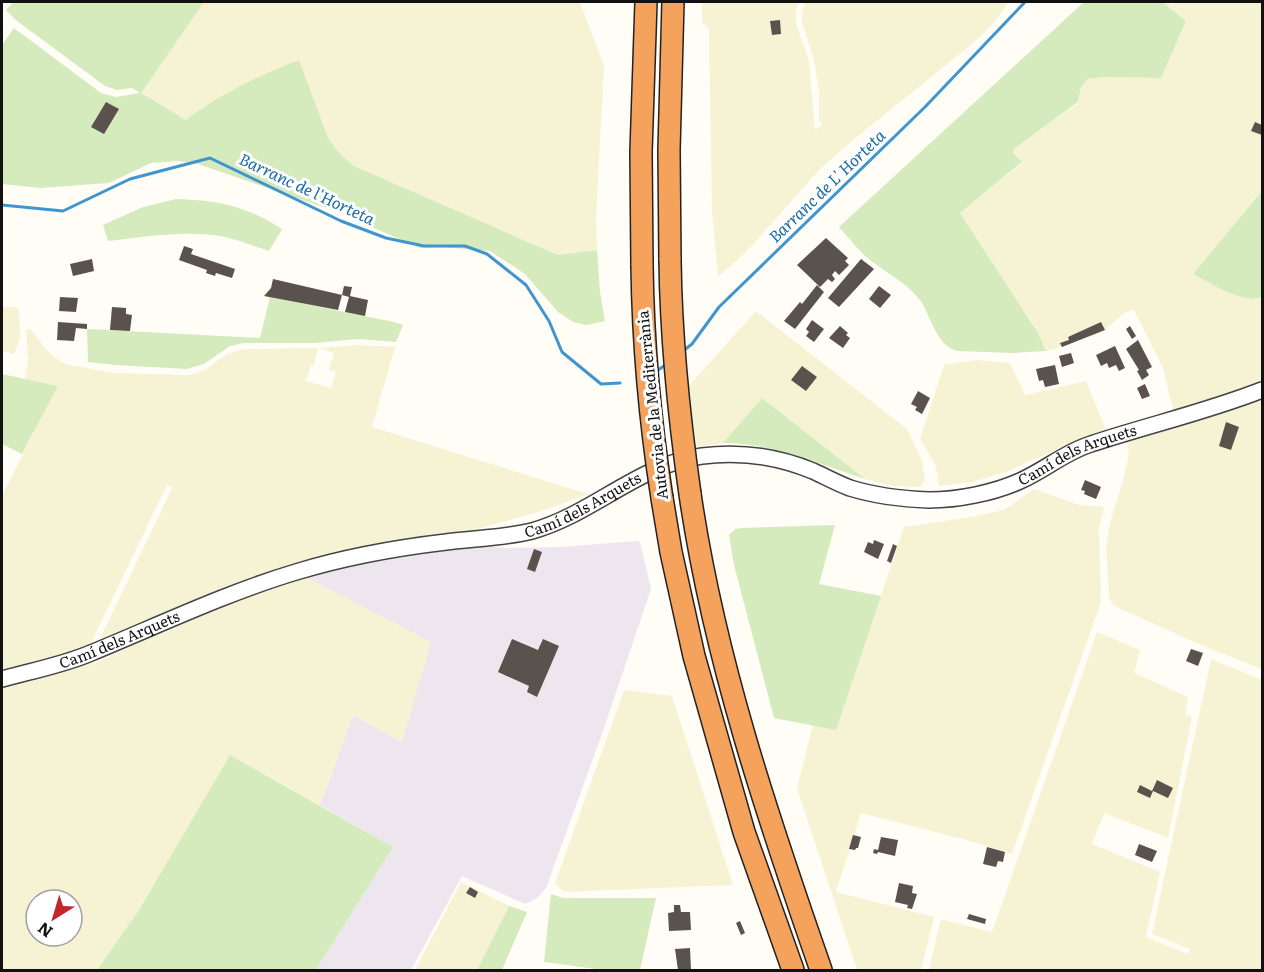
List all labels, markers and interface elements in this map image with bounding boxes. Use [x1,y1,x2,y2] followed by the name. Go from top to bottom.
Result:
[763,123,891,247] water label: Barranc de L' Horteta
[236,146,380,230] water label: Barranc de l'Horteta
[630,309,673,501] street label: Autovia de la Mediterrània
[1014,417,1139,490] street label: Camí dels Arquets
[522,465,645,542] street label: Camí dels Arquets
[56,604,183,673] street label: Camí dels Arquets
[24,888,84,948] north arrow
[32,917,57,944] text: N

